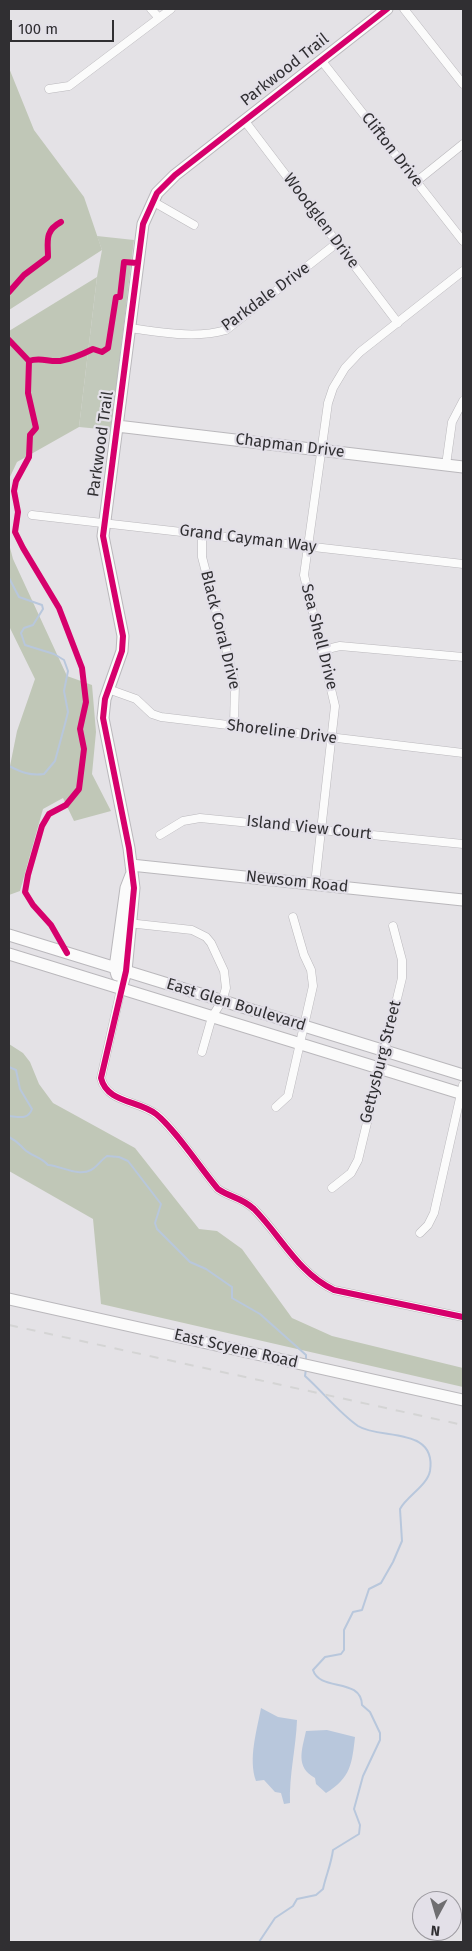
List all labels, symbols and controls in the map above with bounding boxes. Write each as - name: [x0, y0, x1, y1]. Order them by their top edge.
- scale bar: [12, 10, 116, 42]
- text: 100 m: [18, 20, 58, 38]
- street label: Parkwood Trail: [237, 30, 333, 110]
- street label: Clifton Drive: [357, 109, 427, 191]
- street label: Woodglen Drive: [279, 170, 363, 272]
- street label: Parkdale Drive: [218, 259, 314, 335]
- street label: Parkwood Trail: [84, 390, 118, 498]
- street label: Chapman Drive: [234, 430, 346, 462]
- street label: Grand Cayman Way: [178, 521, 318, 557]
- street label: Black Coral Drive: [196, 569, 244, 691]
- street label: Sea Shell Drive: [297, 582, 341, 692]
- street label: Shoreline Drive: [226, 716, 338, 748]
- street label: Island View Court: [245, 812, 373, 844]
- street label: Newsom Road: [245, 867, 349, 897]
- street label: East Glen Boulevard: [164, 975, 308, 1035]
- street label: Gettysburg Street: [356, 998, 406, 1126]
- street label: East Scyene Road: [172, 1325, 300, 1373]
- north arrow: [412, 1891, 462, 1941]
- text: N: [430, 1921, 441, 1939]

